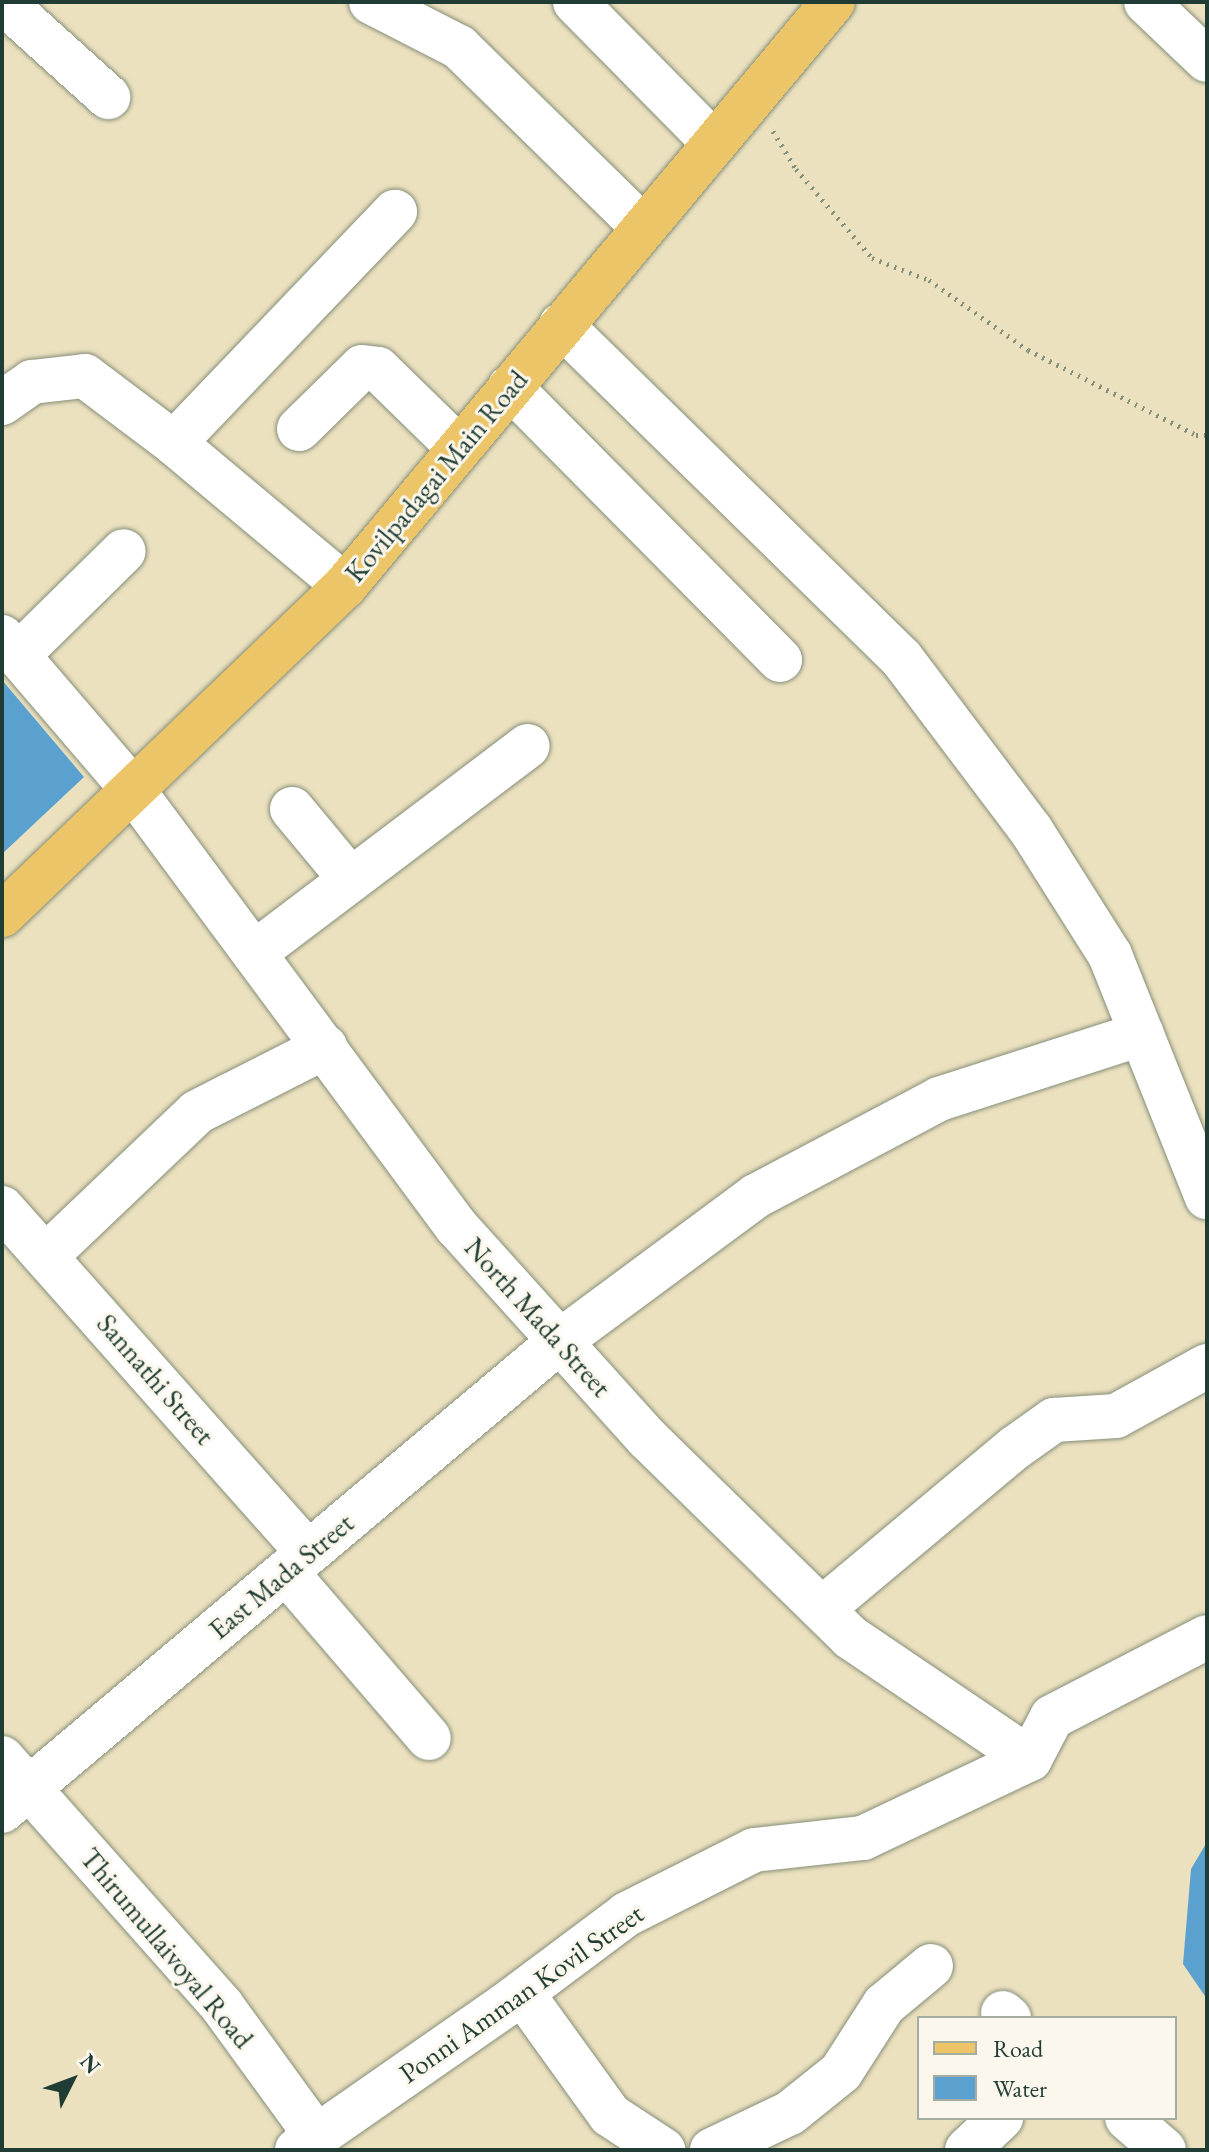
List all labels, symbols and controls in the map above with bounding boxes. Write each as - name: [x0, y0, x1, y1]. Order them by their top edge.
- street label: Kovilpadagai Main Road: [338, 363, 534, 589]
- street label: North Mada Street: [458, 1231, 618, 1403]
- street label: Sannathi Street: [90, 1307, 222, 1451]
- street label: East Mada Street: [202, 1506, 360, 1646]
- street label: Thirumullaivoyal Road: [74, 1841, 260, 2055]
- street label: Ponni Amman Kovil Street: [393, 1896, 649, 2090]
- legend: [917, 2016, 1177, 2120]
- text: Road: [993, 2033, 1043, 2064]
- north arrow: [32, 2040, 112, 2120]
- text: N: [73, 2047, 107, 2080]
- text: Water: [993, 2073, 1047, 2104]

